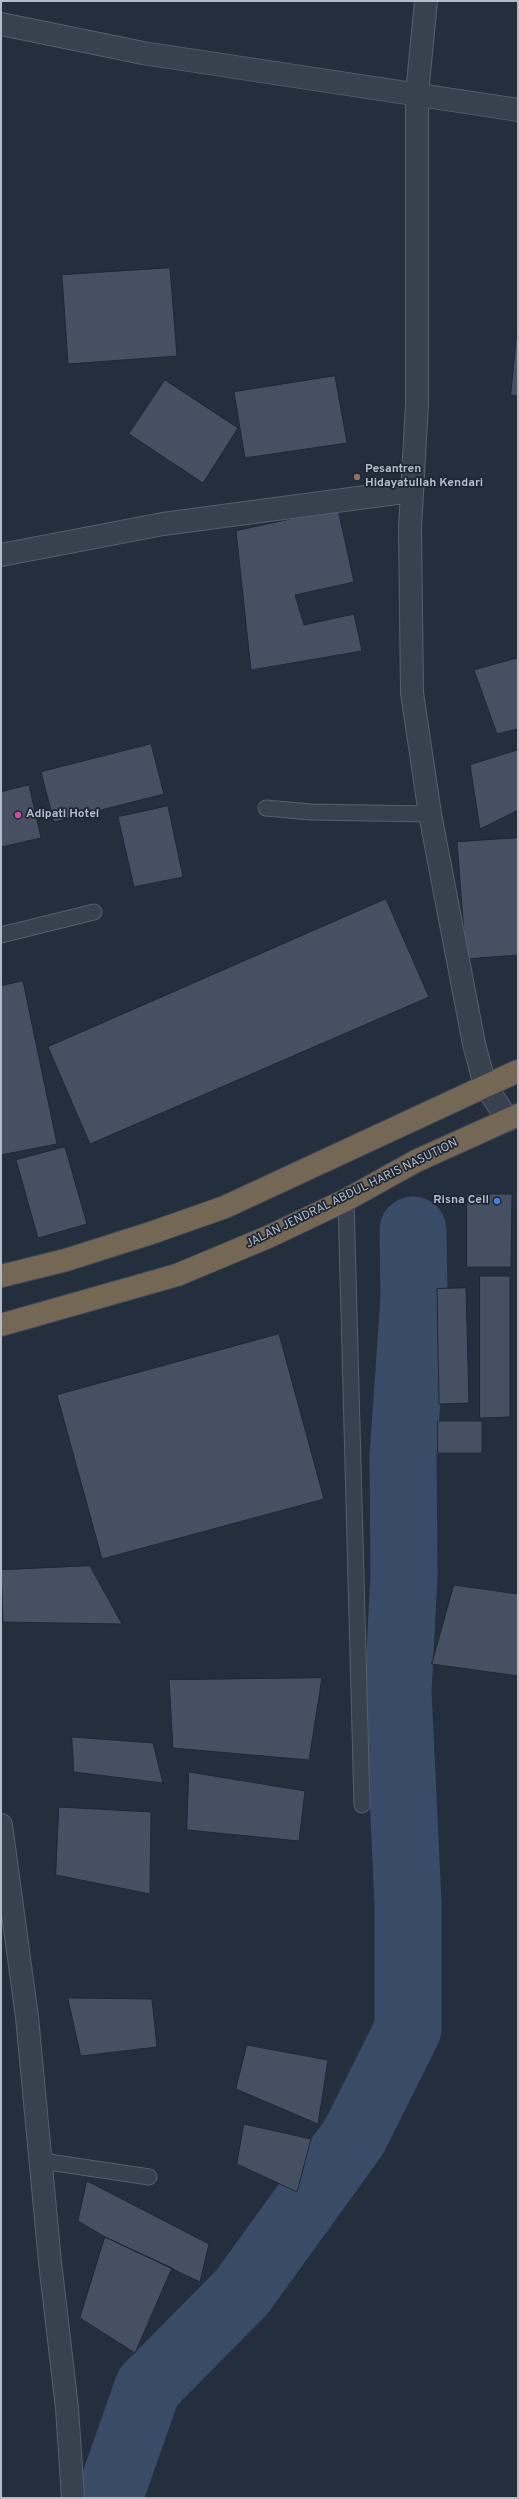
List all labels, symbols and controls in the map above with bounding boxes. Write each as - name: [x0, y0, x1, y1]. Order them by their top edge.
- place label: Pesantren Hidayatullah Kendari: [365, 463, 483, 491]
- marker: Pesantren Hidayatullah Kendari: [352, 472, 362, 482]
- place label: Adipati Hotel: [26, 808, 99, 822]
- marker: Adipati Hotel: [13, 810, 23, 820]
- street label: JALAN JENDRAL ABDUL HARIS NASUTION: [244, 1136, 460, 1252]
- place label: Risna Cell: [433, 1194, 489, 1208]
- marker: Risna Cell: [492, 1196, 502, 1206]

